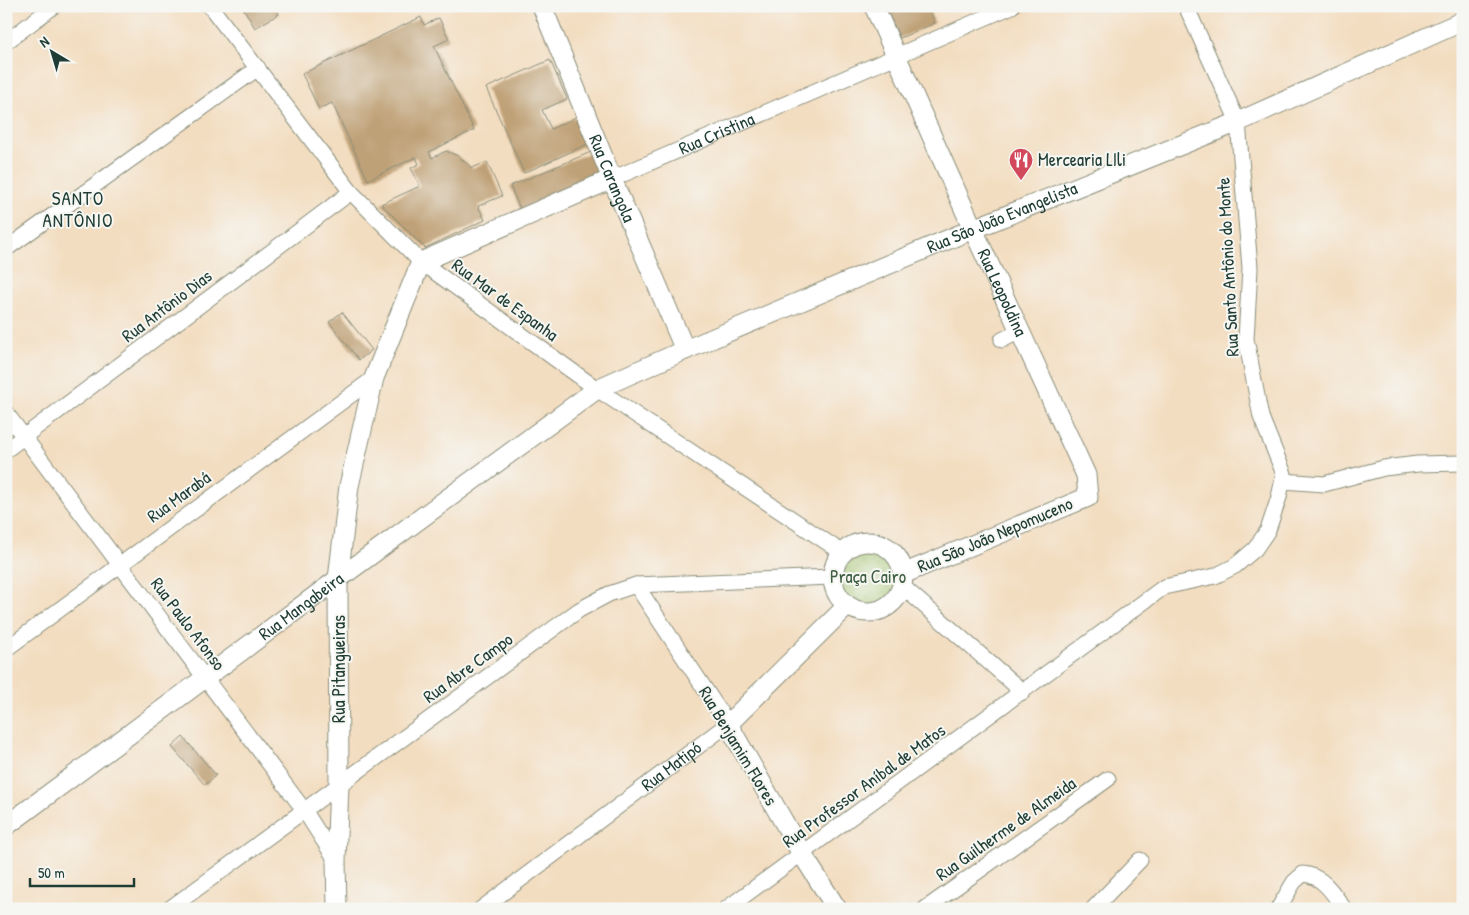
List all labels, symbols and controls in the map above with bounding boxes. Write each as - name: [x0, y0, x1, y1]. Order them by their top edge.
- north arrow: [28, 28, 78, 78]
- text: N: [35, 31, 53, 51]
- street label: Rua Cristina: [675, 106, 758, 161]
- street label: Rua Carangola: [583, 131, 642, 226]
- restaurant icon: Mercearia LIli: [1008, 147, 1034, 181]
- place label: Mercearia LIli: [1038, 147, 1126, 172]
- street label: Rua São João Evangelista: [923, 175, 1081, 259]
- street label: Rua Santo Antônio do Monte: [1210, 177, 1245, 357]
- district label: SANTO ANTÔNIO: [43, 185, 113, 233]
- street label: Rua Leopoldina: [972, 245, 1034, 340]
- street label: Rua Mar de Espanha: [447, 252, 564, 347]
- street label: Rua Antônio Dias: [116, 263, 217, 348]
- street label: Rua Marabá: [142, 465, 216, 528]
- street label: Rua São João Nepomuceno: [913, 491, 1076, 579]
- park label: Praça Cairo: [830, 564, 906, 589]
- street label: Rua Mangabeira: [253, 566, 349, 646]
- street label: Rua Paulo Afonso: [145, 572, 232, 675]
- street label: Rua Pitangueiras: [326, 615, 351, 723]
- street label: Rua Abre Campo: [418, 627, 518, 709]
- street label: Rua Benjamim Flores: [693, 682, 784, 810]
- street label: Rua Professor Aníbal de Matos: [777, 718, 950, 853]
- street label: Rua Matipó: [636, 735, 707, 797]
- street label: Rua Guilherme de Almeida: [931, 771, 1081, 886]
- scale bar: [30, 855, 134, 887]
- text: 50 m: [38, 862, 65, 883]

